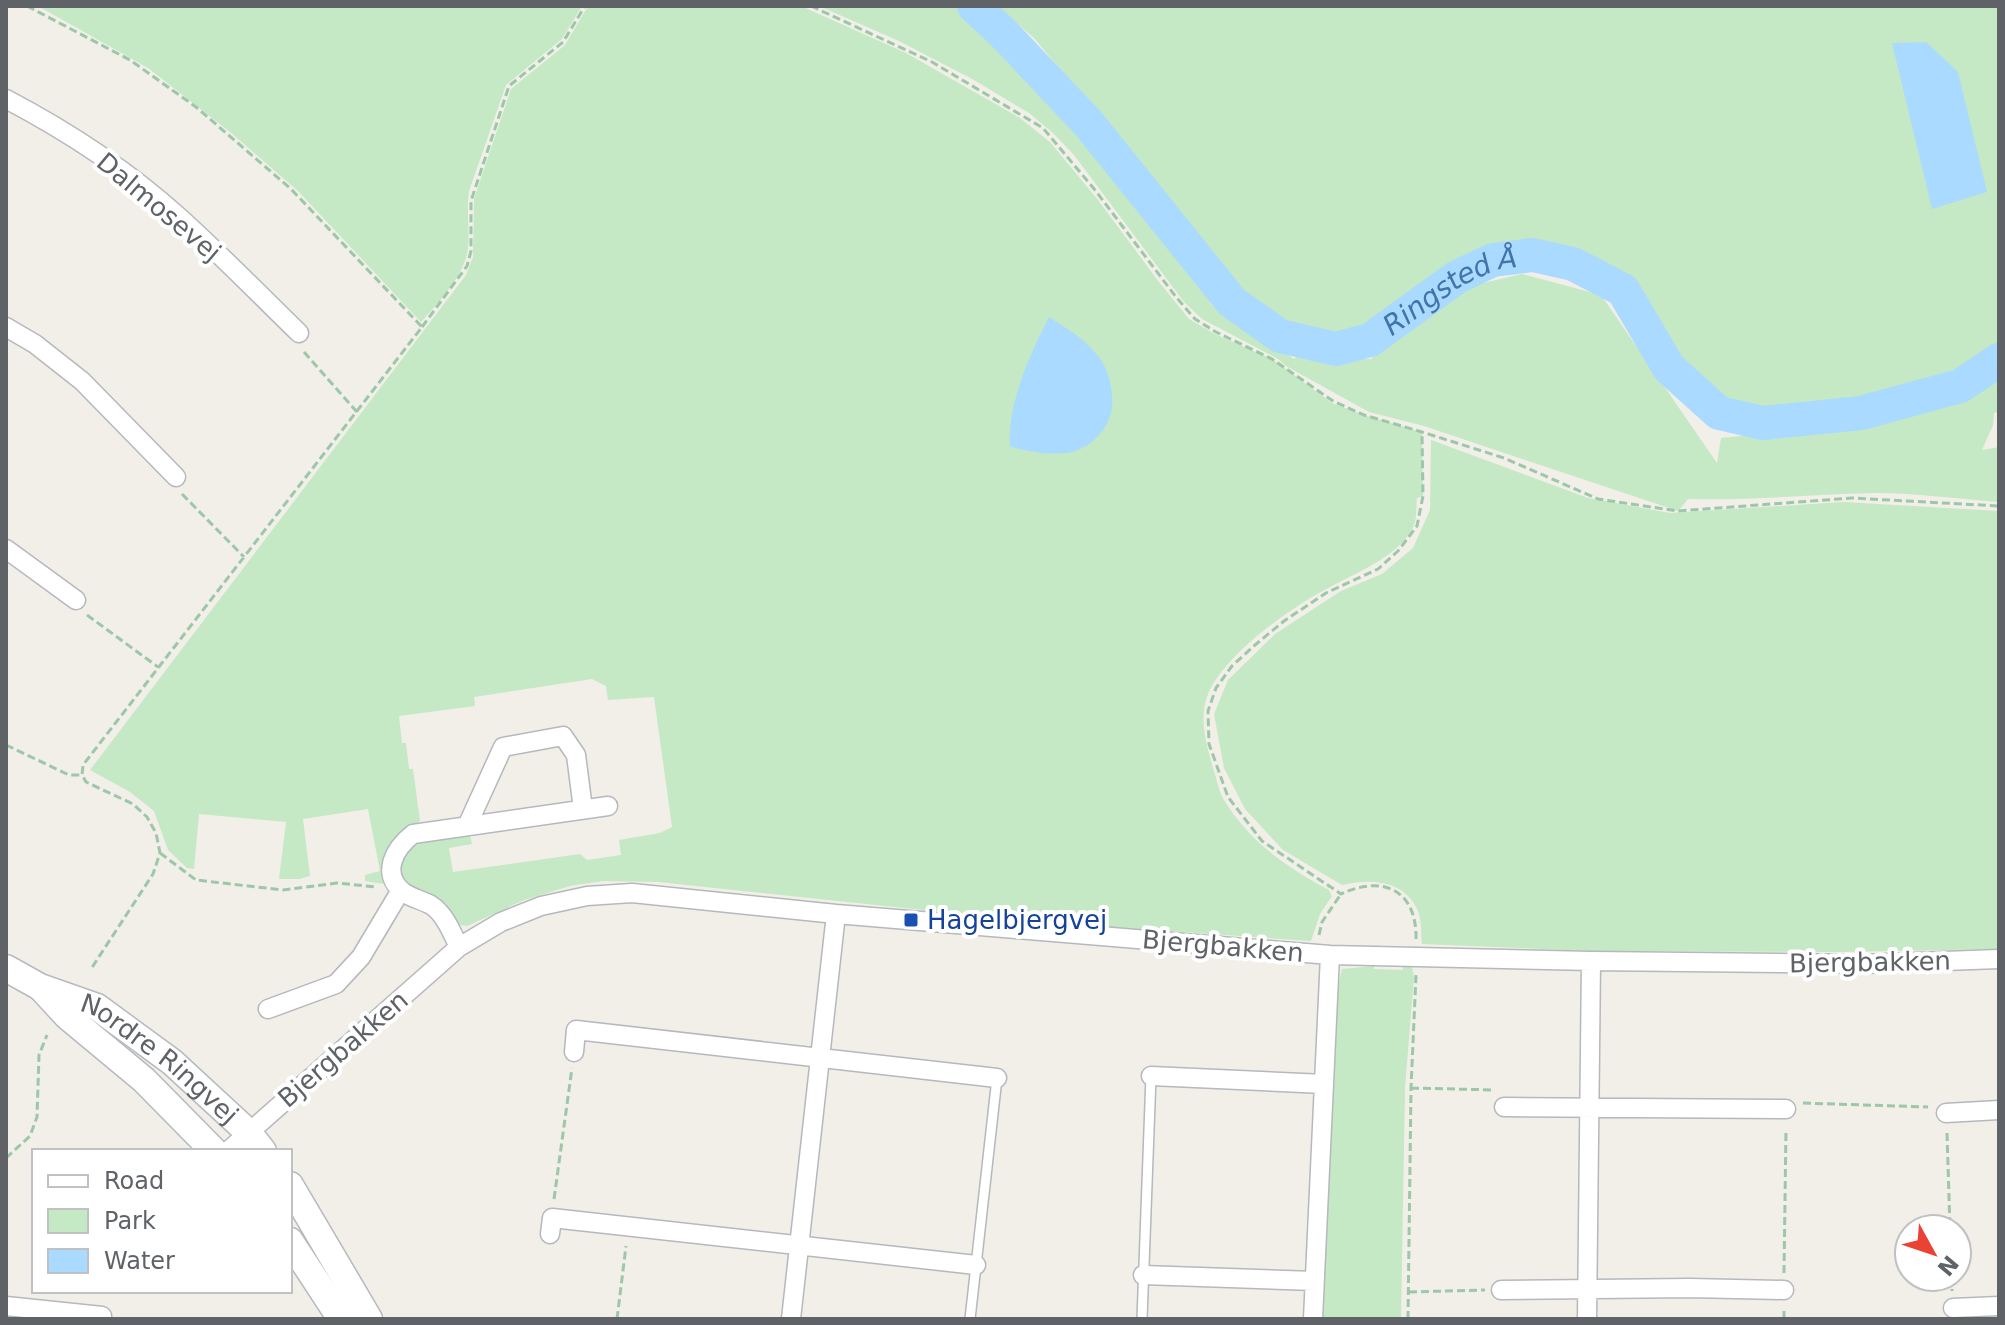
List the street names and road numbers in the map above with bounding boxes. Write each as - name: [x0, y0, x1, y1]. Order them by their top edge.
- street label: Dalmosevej: [91, 146, 227, 268]
- street label: Bjergbakken: [1141, 924, 1305, 968]
- street label: Bjergbakken: [1789, 946, 1951, 978]
- street label: Bjergbakken: [272, 985, 414, 1113]
- street label: Nordre Ringvej: [77, 988, 244, 1130]

